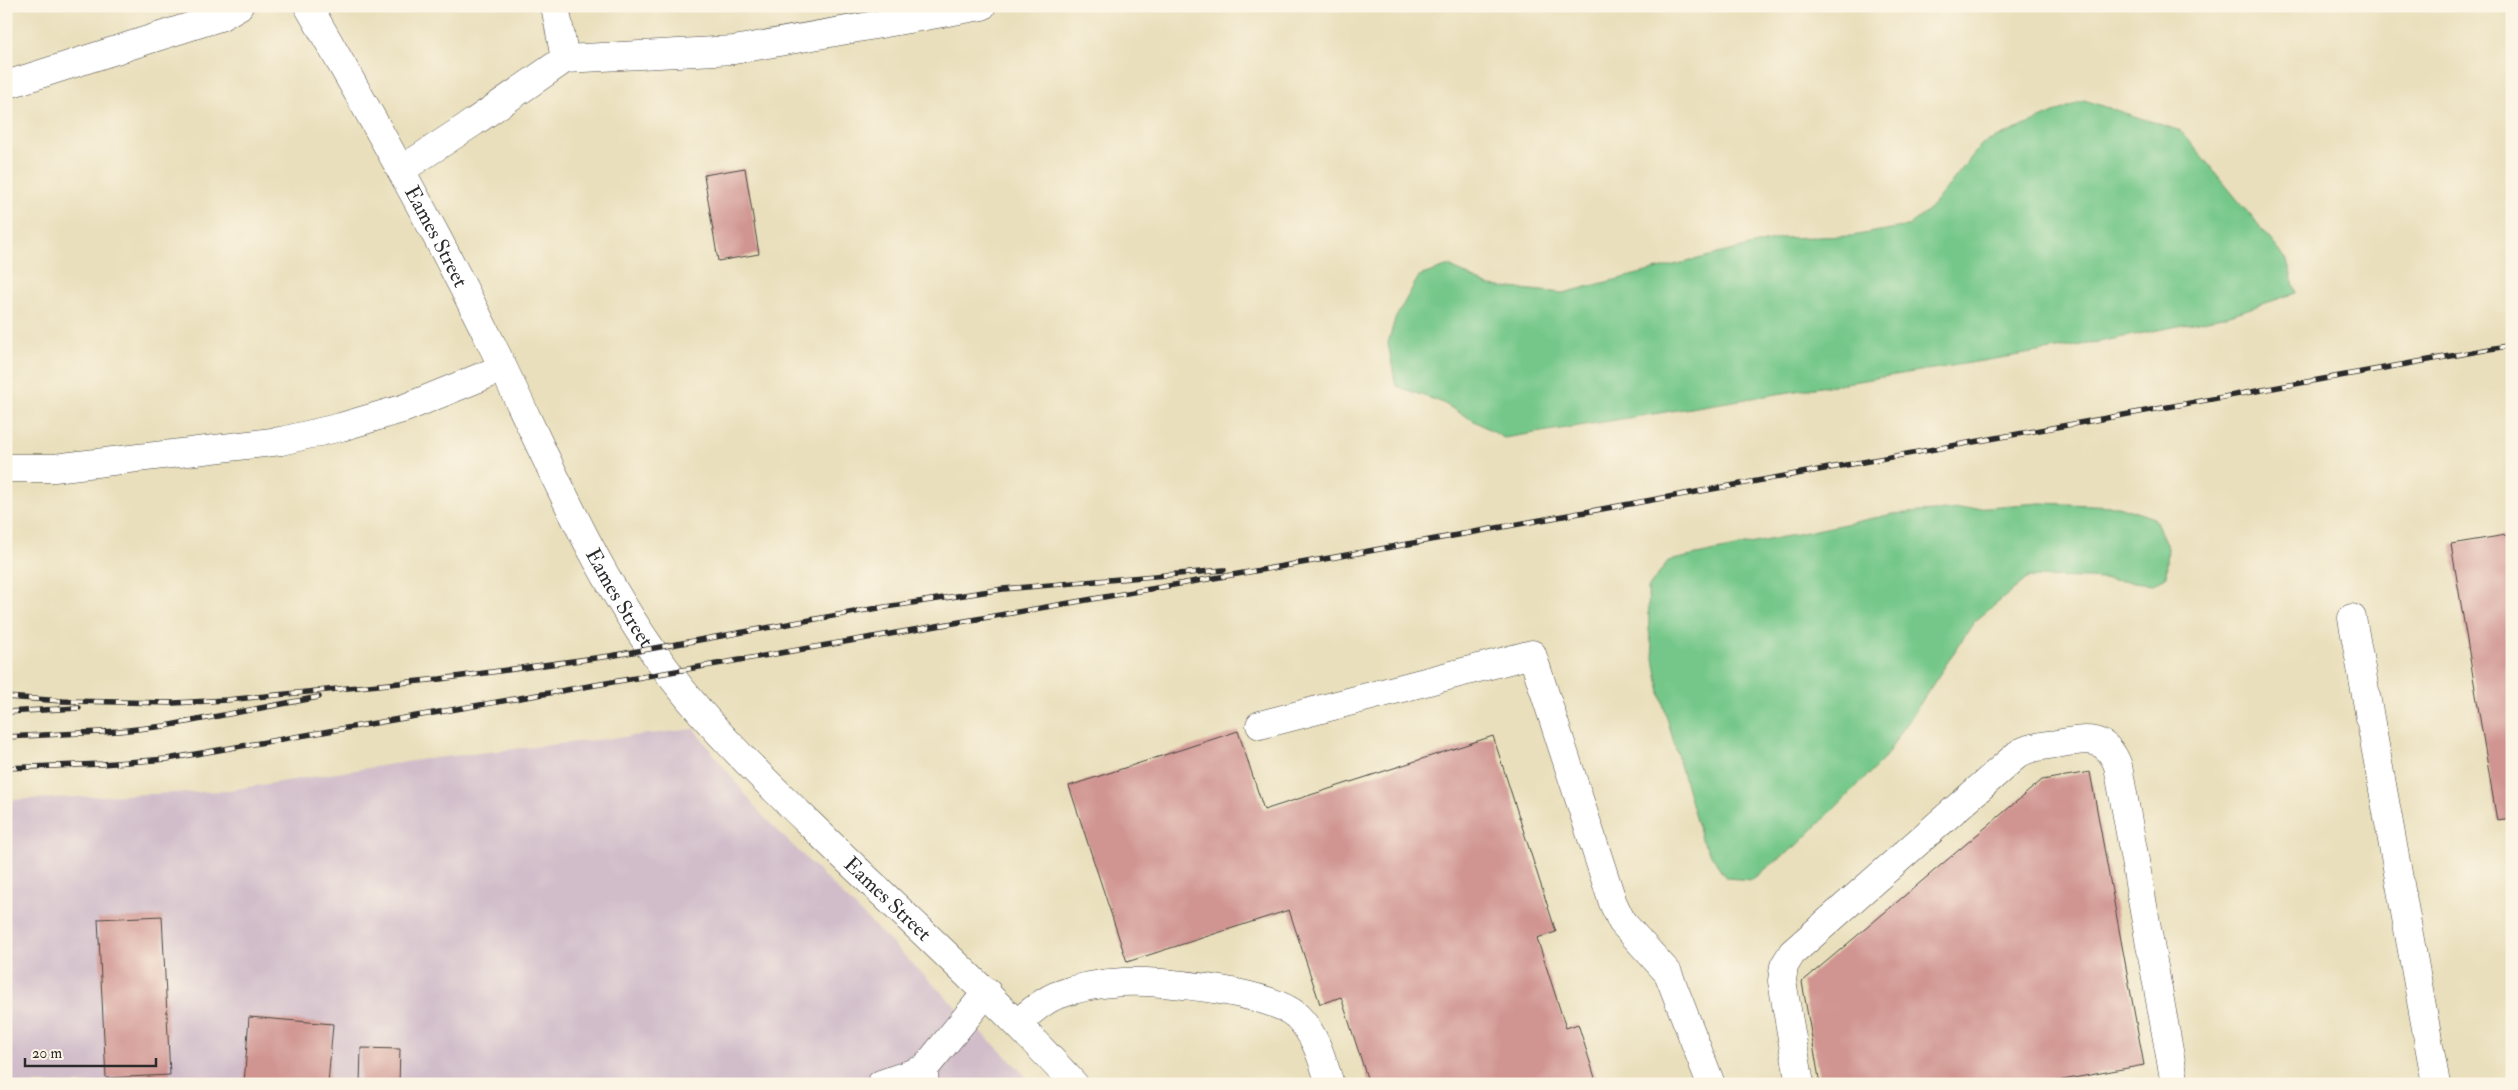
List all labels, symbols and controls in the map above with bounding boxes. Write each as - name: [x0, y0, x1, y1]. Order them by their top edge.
- street label: Eames Street: [398, 181, 474, 292]
- street label: Eames Street: [579, 544, 659, 653]
- street label: Eames Street: [838, 851, 937, 947]
- scale bar: [25, 1035, 156, 1067]
- text: 20 m: [32, 1044, 62, 1063]

